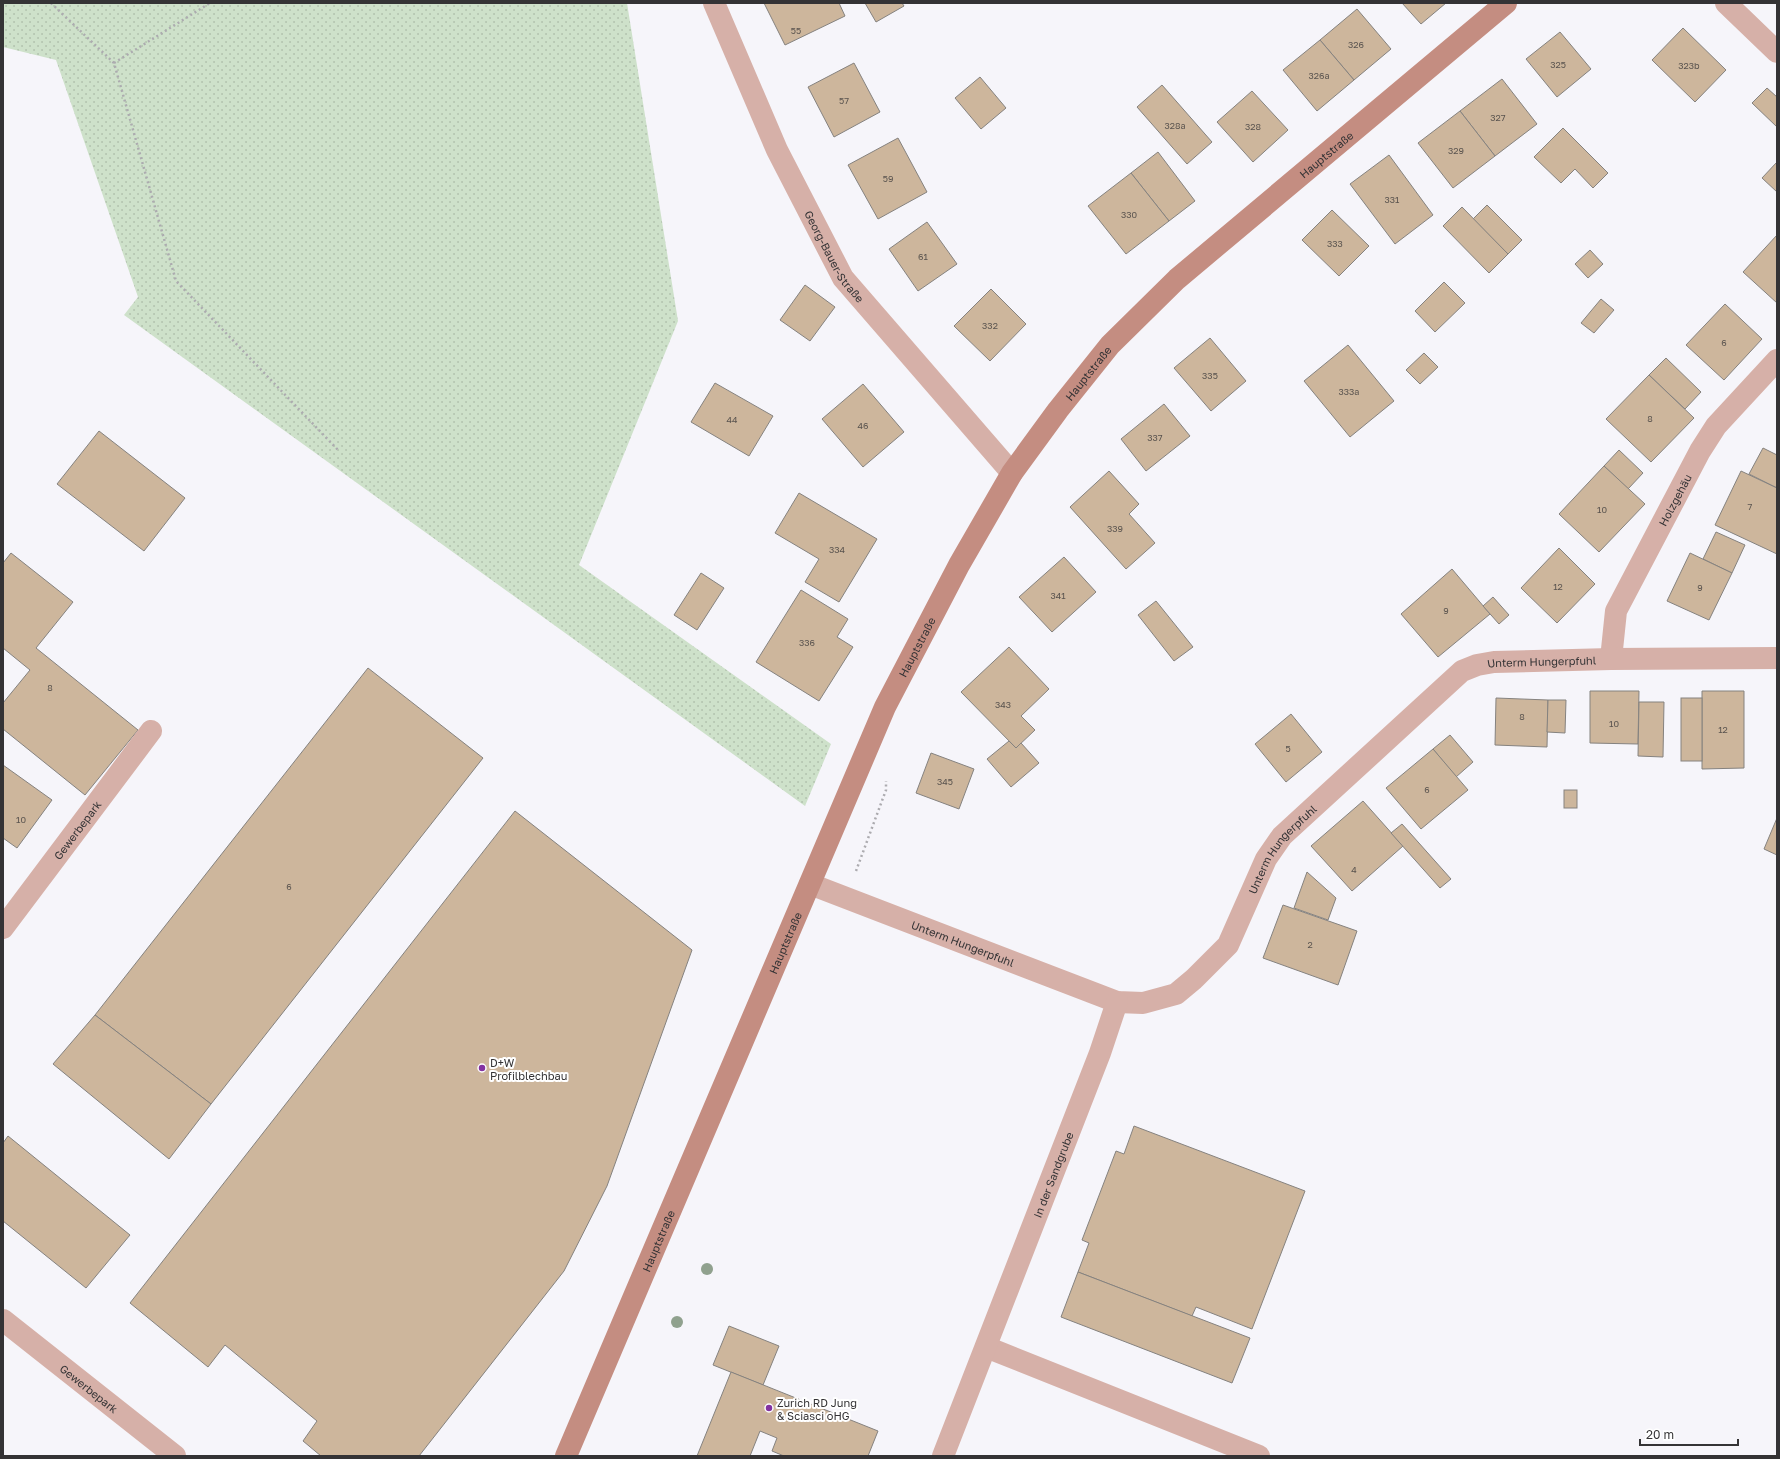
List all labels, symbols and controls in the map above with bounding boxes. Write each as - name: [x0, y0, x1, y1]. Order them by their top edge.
- house number: 55: [791, 25, 801, 36]
- house number: 326: [1348, 39, 1364, 50]
- house number: 325: [1550, 59, 1566, 70]
- house number: 323b: [1678, 60, 1700, 71]
- house number: 326a: [1308, 70, 1330, 81]
- house number: 57: [839, 95, 849, 106]
- house number: 327: [1490, 112, 1506, 123]
- house number: 328a: [1164, 120, 1186, 131]
- house number: 328: [1245, 121, 1261, 132]
- street label: Hauptstraße: [1296, 128, 1355, 180]
- house number: 329: [1448, 145, 1464, 156]
- house number: 59: [883, 173, 893, 184]
- house number: 331: [1385, 194, 1400, 205]
- street label: Georg-Bauer-Straße: [803, 208, 867, 305]
- house number: 330: [1121, 209, 1137, 220]
- house number: 333: [1327, 238, 1343, 249]
- house number: 61: [918, 251, 929, 262]
- house number: 332: [982, 320, 998, 331]
- house number: 6: [1721, 337, 1727, 348]
- street label: Hauptstraße: [1062, 343, 1113, 403]
- house number: 335: [1202, 370, 1218, 381]
- house number: 333a: [1339, 386, 1359, 397]
- house number: 8: [1647, 413, 1653, 424]
- house number: 44: [727, 414, 738, 425]
- house number: 46: [858, 420, 868, 431]
- house number: 337: [1147, 432, 1163, 443]
- street label: Holzgehäu: [1655, 471, 1693, 528]
- house number: 7: [1748, 501, 1753, 512]
- house number: 10: [1597, 504, 1607, 515]
- house number: 339: [1107, 523, 1123, 534]
- house number: 334: [829, 544, 846, 555]
- house number: 12: [1553, 581, 1563, 592]
- house number: 9: [1697, 582, 1703, 593]
- house number: 341: [1050, 590, 1066, 601]
- house number: 9: [1443, 605, 1449, 616]
- street label: Hauptstraße: [895, 615, 937, 679]
- house number: 336: [799, 637, 815, 648]
- street label: Unterm Hungerpfuhl: [1486, 653, 1597, 670]
- house number: 8: [47, 682, 53, 693]
- house number: 343: [995, 699, 1011, 710]
- house number: 8: [1519, 711, 1525, 722]
- house number: 10: [1609, 718, 1619, 729]
- house number: 12: [1718, 724, 1728, 735]
- house number: 5: [1285, 743, 1291, 754]
- house number: 345: [937, 776, 953, 787]
- house number: 6: [1424, 784, 1430, 795]
- street label: Gewerbepark: [51, 798, 103, 862]
- street label: Unterm Hungerpfuhl: [1245, 801, 1319, 896]
- house number: 10: [16, 814, 26, 825]
- house number: 4: [1351, 864, 1357, 875]
- house number: 6: [286, 881, 292, 892]
- street label: Hauptstraße: [766, 910, 804, 975]
- street label: Unterm Hungerpfuhl: [910, 917, 1017, 969]
- house number: 2: [1307, 939, 1313, 950]
- place label: D+W Profilblechbau: [490, 1056, 567, 1082]
- marker: D+W Profilblechbau: [477, 1063, 487, 1073]
- street label: In der Sandgrube: [1030, 1130, 1075, 1219]
- street label: Hauptstraße: [639, 1208, 677, 1274]
- street label: Gewerbepark: [58, 1361, 121, 1415]
- place label: Zurich RD Jung & Sciasci oHG: [777, 1396, 857, 1422]
- marker: Zurich RD Jung & Sciasci oHG: [764, 1403, 774, 1413]
- scale bar: [1640, 1421, 1738, 1447]
- text: 20 m: [1646, 1427, 1674, 1442]

